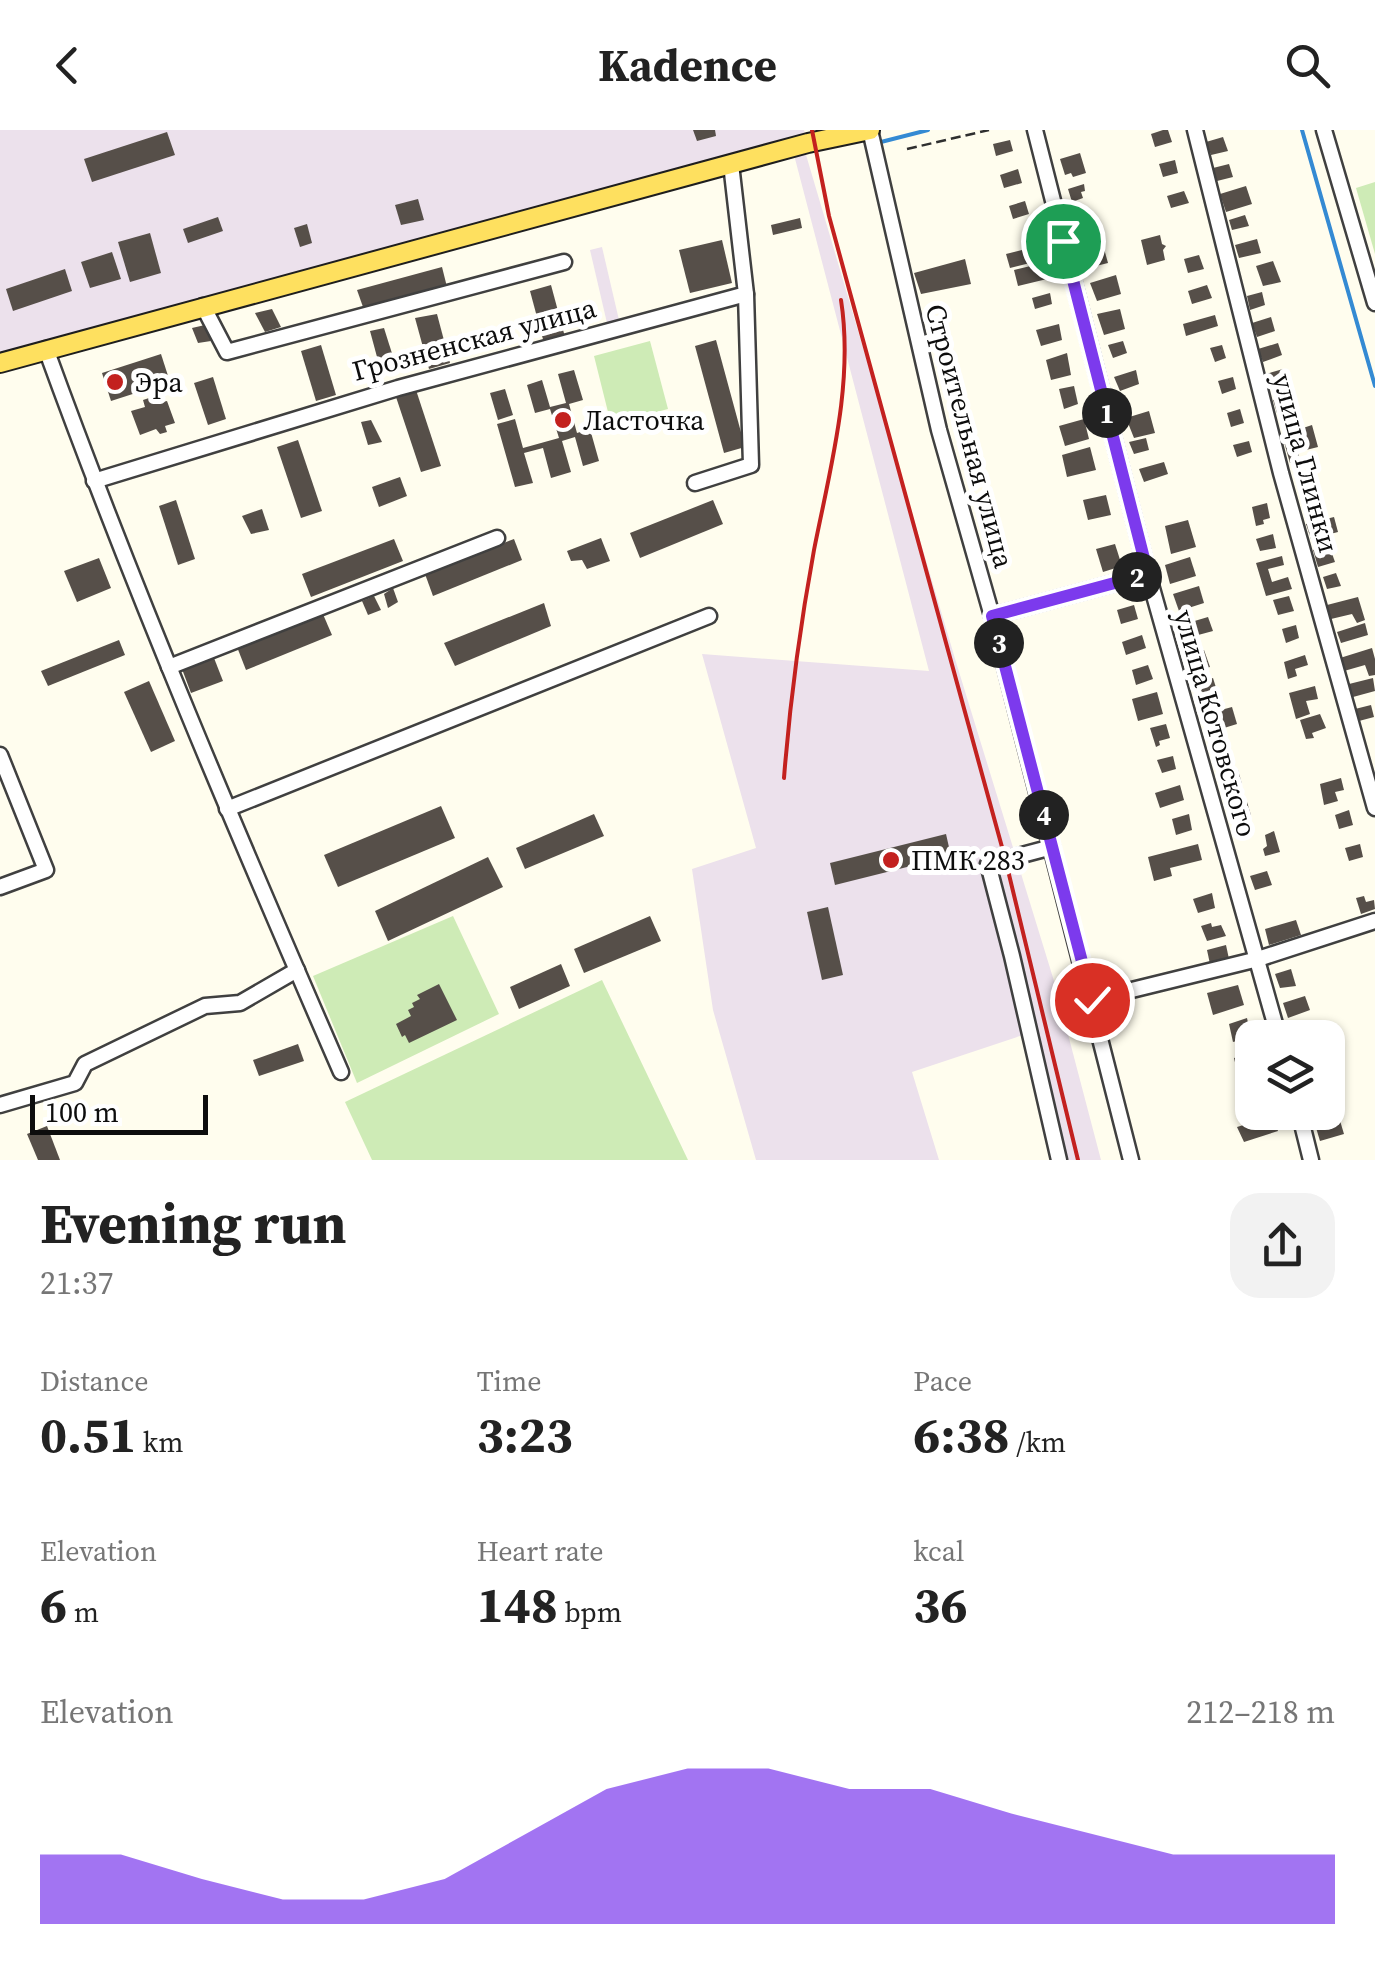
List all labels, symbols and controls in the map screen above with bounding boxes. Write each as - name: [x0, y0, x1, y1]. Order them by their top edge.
- text: Kadence: [598, 34, 777, 96]
- icon: back: [40, 38, 95, 93]
- icon: search: [1280, 38, 1335, 93]
- pin: [1021, 199, 1106, 284]
- icon: arrive: [1036, 214, 1091, 269]
- street label: Грозненская улица: [348, 288, 601, 390]
- street label: Строительная улица: [916, 300, 1024, 573]
- place label: Эра: [135, 363, 183, 401]
- street label: улица Глинки: [1264, 369, 1348, 557]
- marker: Эра: [104, 371, 126, 393]
- pin: 1: [1082, 388, 1132, 438]
- text: 1: [1099, 394, 1115, 432]
- place label: Ласточка: [583, 401, 705, 439]
- marker: Ласточка: [552, 409, 574, 431]
- pin: 2: [1112, 552, 1162, 602]
- text: 2: [1129, 558, 1145, 596]
- street label: улица Котовского: [1165, 605, 1267, 841]
- pin: 3: [974, 618, 1024, 668]
- text: 3: [991, 624, 1007, 662]
- pin: 4: [1019, 790, 1069, 840]
- text: 4: [1036, 796, 1052, 834]
- place label: ПМК 283: [911, 841, 1025, 879]
- marker: ПМК 283: [880, 849, 902, 871]
- pin: [1050, 958, 1135, 1043]
- icon: check: [1065, 973, 1120, 1028]
- map controls: [1235, 1020, 1345, 1130]
- button: layers: [1235, 1020, 1345, 1130]
- scale bar: [30, 1090, 208, 1134]
- text: 100 m: [45, 1093, 119, 1131]
- text: Evening run: [40, 1186, 347, 1261]
- button: share: [1230, 1193, 1335, 1298]
- text: 21:37: [40, 1261, 114, 1305]
- text: Distance: [40, 1362, 149, 1400]
- text: Time: [477, 1362, 541, 1400]
- text: Pace: [913, 1362, 972, 1400]
- text: 0.51: [40, 1400, 136, 1469]
- text: 3:23: [477, 1400, 573, 1469]
- text: 6:38: [913, 1400, 1010, 1469]
- text: km: [136, 1423, 183, 1461]
- text: /km: [1010, 1423, 1066, 1461]
- text: Elevation: [40, 1532, 157, 1570]
- text: Heart rate: [477, 1532, 603, 1570]
- text: kcal: [913, 1532, 964, 1570]
- text: 6: [40, 1570, 67, 1639]
- text: 148: [477, 1570, 558, 1639]
- text: 36: [913, 1570, 968, 1639]
- text: m: [67, 1593, 99, 1631]
- text: bpm: [558, 1593, 622, 1631]
- text: Elevation: [40, 1690, 174, 1734]
- text: 212–218 m: [1186, 1690, 1335, 1734]

